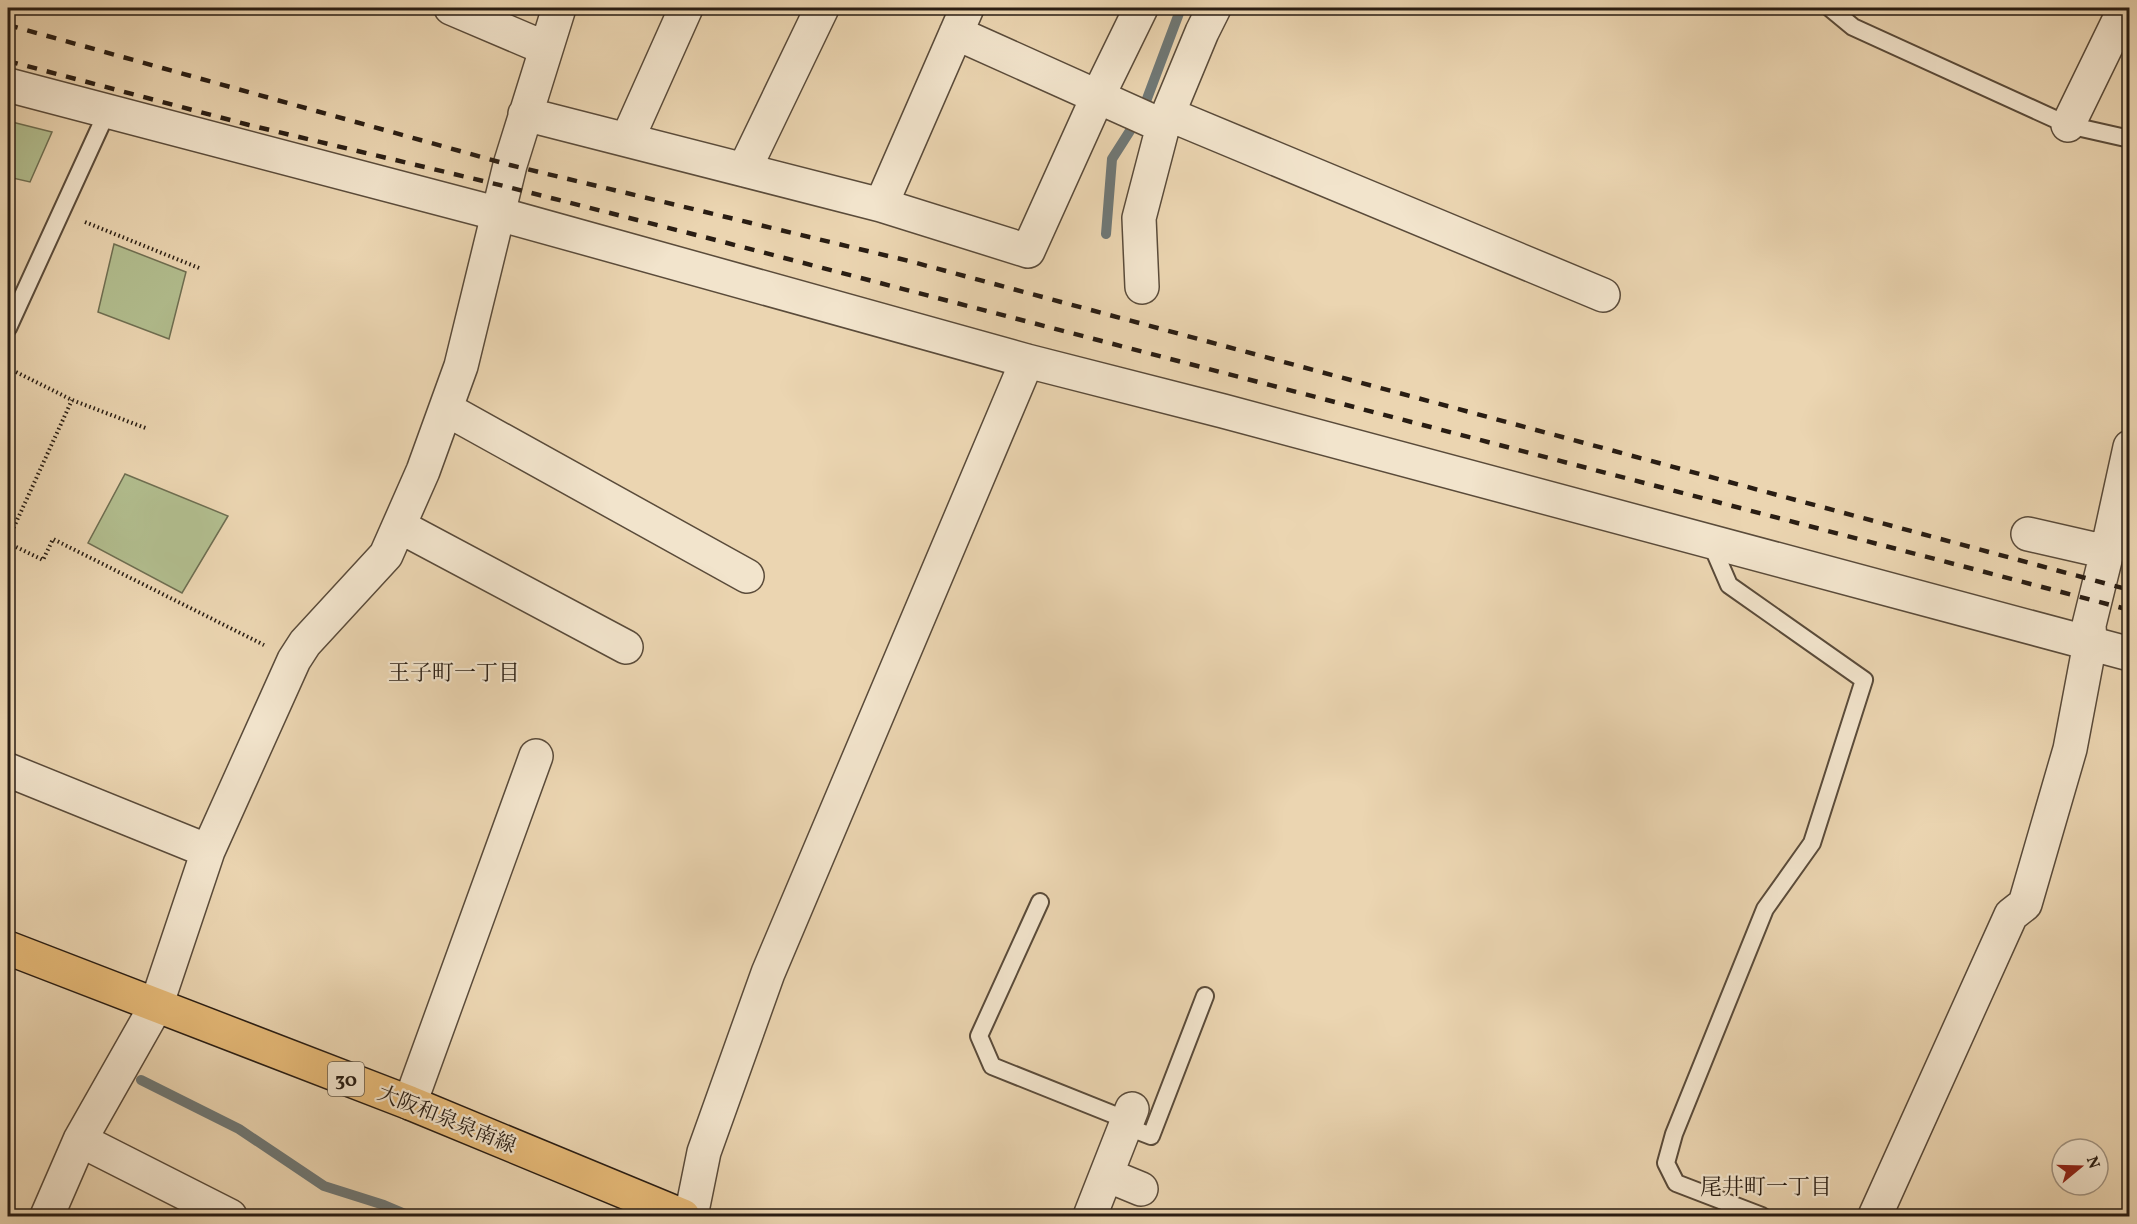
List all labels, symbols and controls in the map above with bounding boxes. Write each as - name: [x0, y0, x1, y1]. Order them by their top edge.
- district label: 王子町一丁目: [388, 659, 520, 690]
- road number: 30: [328, 1062, 364, 1096]
- street label: 大阪和泉泉南線: [373, 1079, 520, 1161]
- north arrow: [2050, 1137, 2110, 1197]
- text: N: [2080, 1154, 2105, 1172]
- district label: 尾井町一丁目: [1700, 1173, 1832, 1204]

